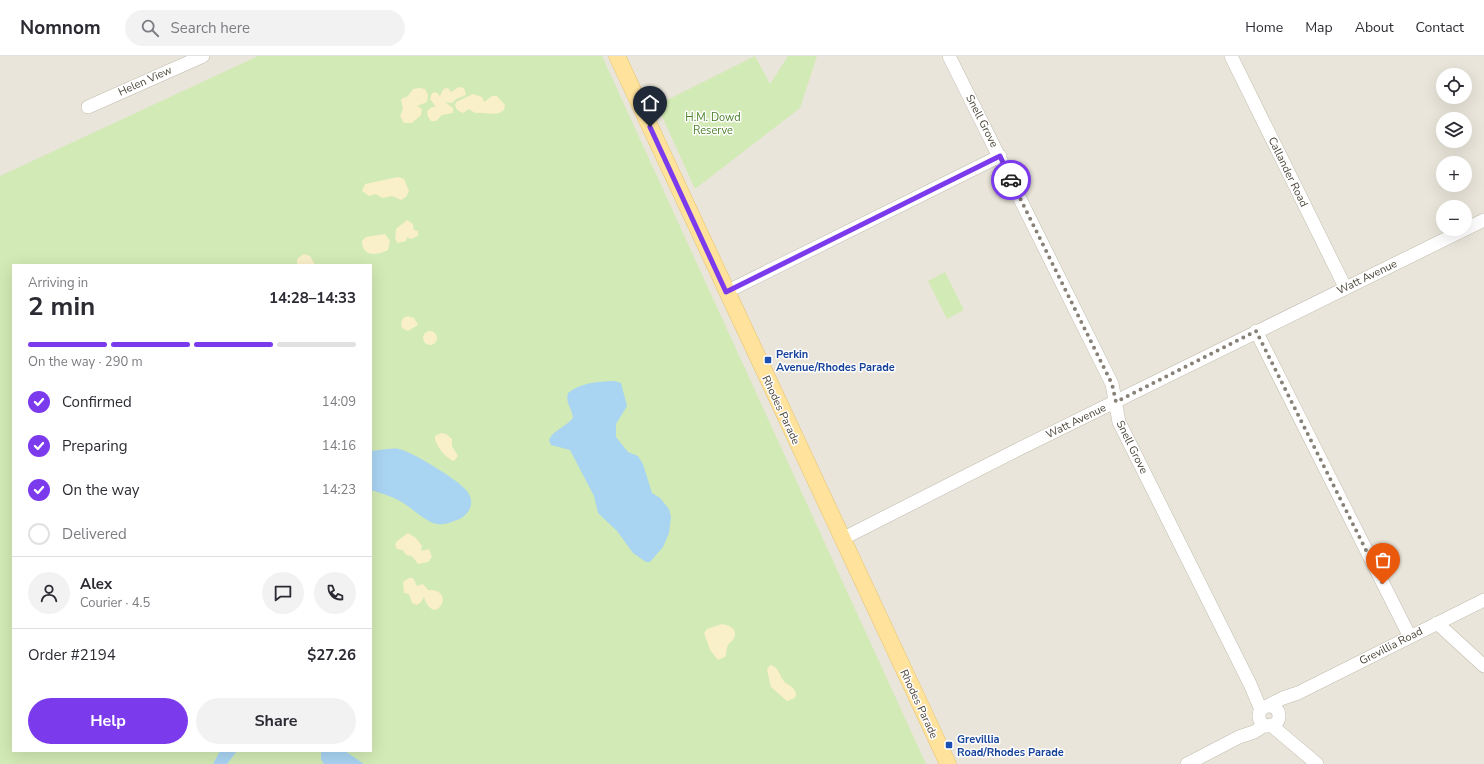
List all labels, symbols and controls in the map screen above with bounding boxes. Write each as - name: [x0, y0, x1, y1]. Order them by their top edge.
- search box: [125, 10, 405, 46]
- text: Nomnom: [20, 15, 101, 41]
- icon: search: [139, 17, 161, 39]
- text: Search here: [171, 18, 250, 38]
- text: Home: [1245, 18, 1283, 37]
- text: Map: [1305, 18, 1333, 37]
- text: About: [1355, 18, 1394, 37]
- text: Contact: [1416, 18, 1464, 37]
- street label: Helen View: [116, 62, 174, 100]
- map controls: [1436, 68, 1472, 236]
- button: locate: [1436, 68, 1472, 104]
- pin: [633, 86, 667, 127]
- icon: home: [639, 92, 661, 114]
- street label: Snell Grove: [962, 92, 1002, 150]
- park label: H.M. Dowd Reserve: [685, 110, 741, 138]
- button: layers: [1436, 112, 1472, 148]
- street label: Callander Road: [1265, 134, 1311, 210]
- button: +: [1436, 156, 1472, 192]
- courier: [991, 160, 1031, 200]
- icon: car: [1000, 169, 1022, 191]
- button: −: [1436, 200, 1472, 236]
- street label: Watt Avenue: [1334, 256, 1400, 298]
- text: Arriving in: [28, 274, 88, 292]
- text: 14:28–14:33: [269, 288, 356, 308]
- text: 2 min: [28, 289, 95, 324]
- place label: Perkin Avenue/Rhodes Parade: [776, 347, 895, 375]
- text: On the way · 290 m: [28, 353, 143, 371]
- marker: Perkin Avenue/Rhodes Parade: [763, 355, 773, 365]
- street label: Rhodes Parade: [758, 373, 804, 447]
- icon: check: [28, 391, 50, 413]
- text: Confirmed: [62, 392, 132, 412]
- text: 14:09: [322, 393, 356, 411]
- street label: Watt Avenue: [1043, 400, 1109, 442]
- street label: Snell Grove: [1113, 418, 1151, 476]
- icon: check: [28, 435, 50, 457]
- text: Preparing: [62, 436, 127, 456]
- text: 14:16: [322, 437, 356, 455]
- icon: check: [28, 479, 50, 501]
- text: On the way: [62, 480, 140, 500]
- text: 14:23: [322, 481, 356, 499]
- text: Delivered: [62, 524, 127, 544]
- pin: [1366, 543, 1400, 584]
- icon: bag: [1372, 549, 1394, 571]
- button: person: [28, 572, 70, 614]
- button: chat: [262, 572, 304, 614]
- button: phone: [314, 572, 356, 614]
- text: Alex: [80, 574, 112, 594]
- text: Courier · 4.5: [80, 594, 150, 612]
- street label: Grevillia Road: [1357, 624, 1425, 668]
- text: Order #2194: [28, 645, 116, 665]
- text: $27.26: [307, 645, 356, 665]
- street label: Rhodes Parade: [896, 667, 942, 741]
- button: Help: [28, 698, 188, 744]
- button: Share: [196, 698, 356, 744]
- place label: Grevillia Road/Rhodes Parade: [957, 732, 1064, 760]
- marker: Grevillia Road/Rhodes Parade: [944, 740, 954, 750]

